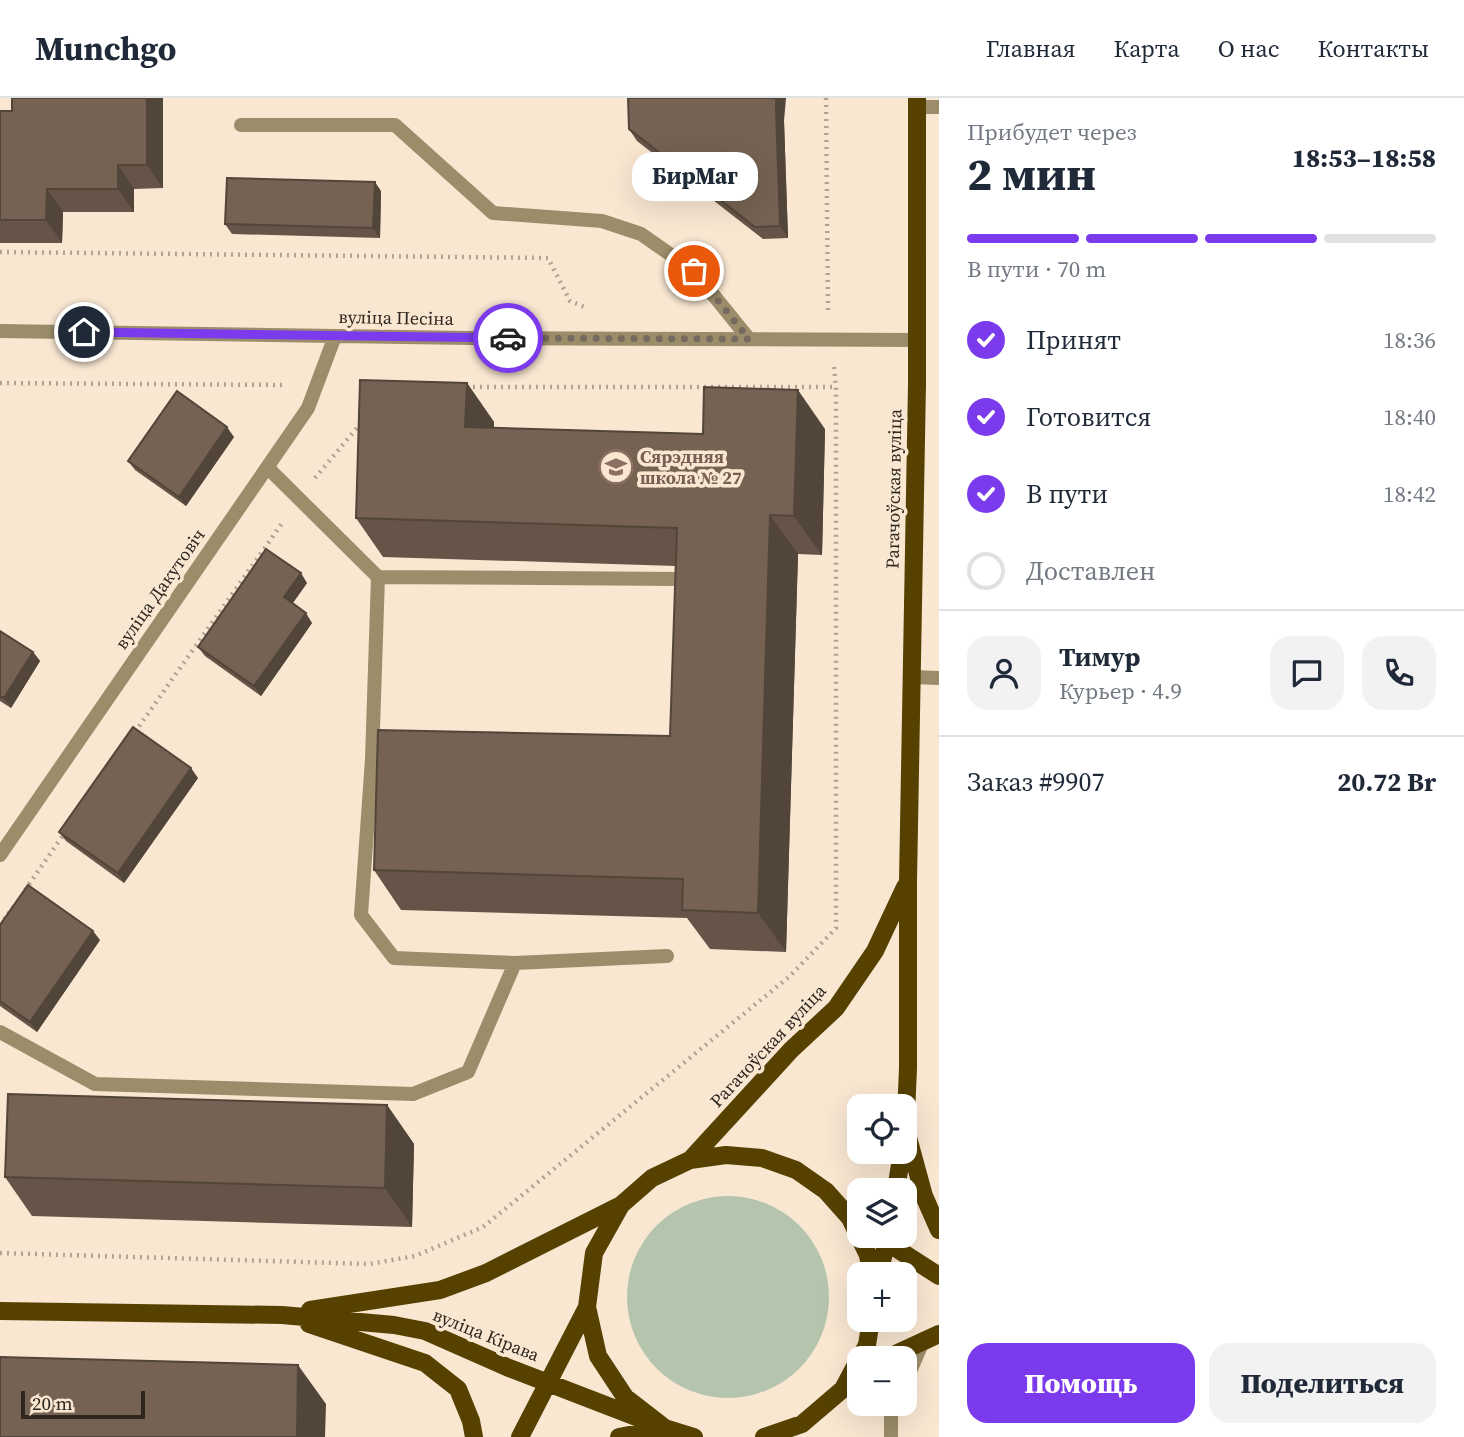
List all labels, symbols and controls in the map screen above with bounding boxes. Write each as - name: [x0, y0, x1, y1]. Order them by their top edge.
- text: Munchgo: [35, 26, 176, 71]
- text: Главная: [986, 32, 1075, 65]
- text: Карта: [1113, 32, 1180, 65]
- text: О нас: [1218, 32, 1279, 65]
- text: Контакты: [1317, 32, 1429, 65]
- text: Прибудет через: [967, 116, 1137, 148]
- text: 18:53–18:58: [1292, 140, 1436, 176]
- text: 2 мин: [967, 142, 1096, 205]
- callout: БирМаг: [631, 152, 757, 201]
- text: БирМаг: [652, 160, 738, 192]
- pin: [664, 241, 724, 301]
- icon: bag: [675, 252, 713, 290]
- text: В пути · 70 m: [967, 253, 1106, 285]
- pin: [54, 302, 114, 362]
- courier: [473, 303, 543, 373]
- street label: вуліца Песіна: [338, 304, 455, 331]
- icon: home: [65, 313, 103, 351]
- icon: car: [489, 319, 527, 357]
- icon: check: [967, 321, 1005, 359]
- text: Принят: [1026, 322, 1121, 358]
- text: 18:36: [1383, 324, 1436, 356]
- icon: check: [967, 398, 1005, 436]
- text: Готовится: [1026, 399, 1151, 435]
- text: 18:40: [1383, 401, 1436, 433]
- street label: Рагачоўская вуліца: [880, 408, 907, 569]
- place label: Сярэдняя школа № 27: [640, 444, 742, 490]
- school or university icon: Сярэдняя школа № 27: [597, 448, 635, 486]
- icon: check: [967, 475, 1005, 513]
- text: В пути: [1026, 476, 1108, 512]
- text: 18:42: [1383, 478, 1436, 510]
- street label: вуліца Дакутовіч: [109, 523, 211, 654]
- text: Доставлен: [1026, 553, 1155, 589]
- button: person: [967, 636, 1041, 710]
- button: chat: [1270, 636, 1344, 710]
- button: phone: [1362, 636, 1436, 710]
- text: Тимур: [1059, 639, 1140, 675]
- text: Курьер · 4.9: [1059, 675, 1182, 707]
- text: Заказ #9907: [967, 764, 1105, 800]
- text: 20.72 Br: [1337, 764, 1436, 800]
- street label: Рагачоўская вуліца: [704, 978, 832, 1113]
- map controls: [847, 1094, 917, 1416]
- button: locate: [847, 1094, 917, 1164]
- button: layers: [847, 1178, 917, 1248]
- button: +: [847, 1262, 917, 1332]
- street label: вуліца Кірава: [429, 1302, 544, 1368]
- button: Помощь: [967, 1343, 1195, 1423]
- button: Поделиться: [1209, 1343, 1436, 1423]
- button: −: [847, 1346, 917, 1416]
- scale bar: [21, 1388, 145, 1420]
- text: 20 m: [32, 1390, 73, 1416]

